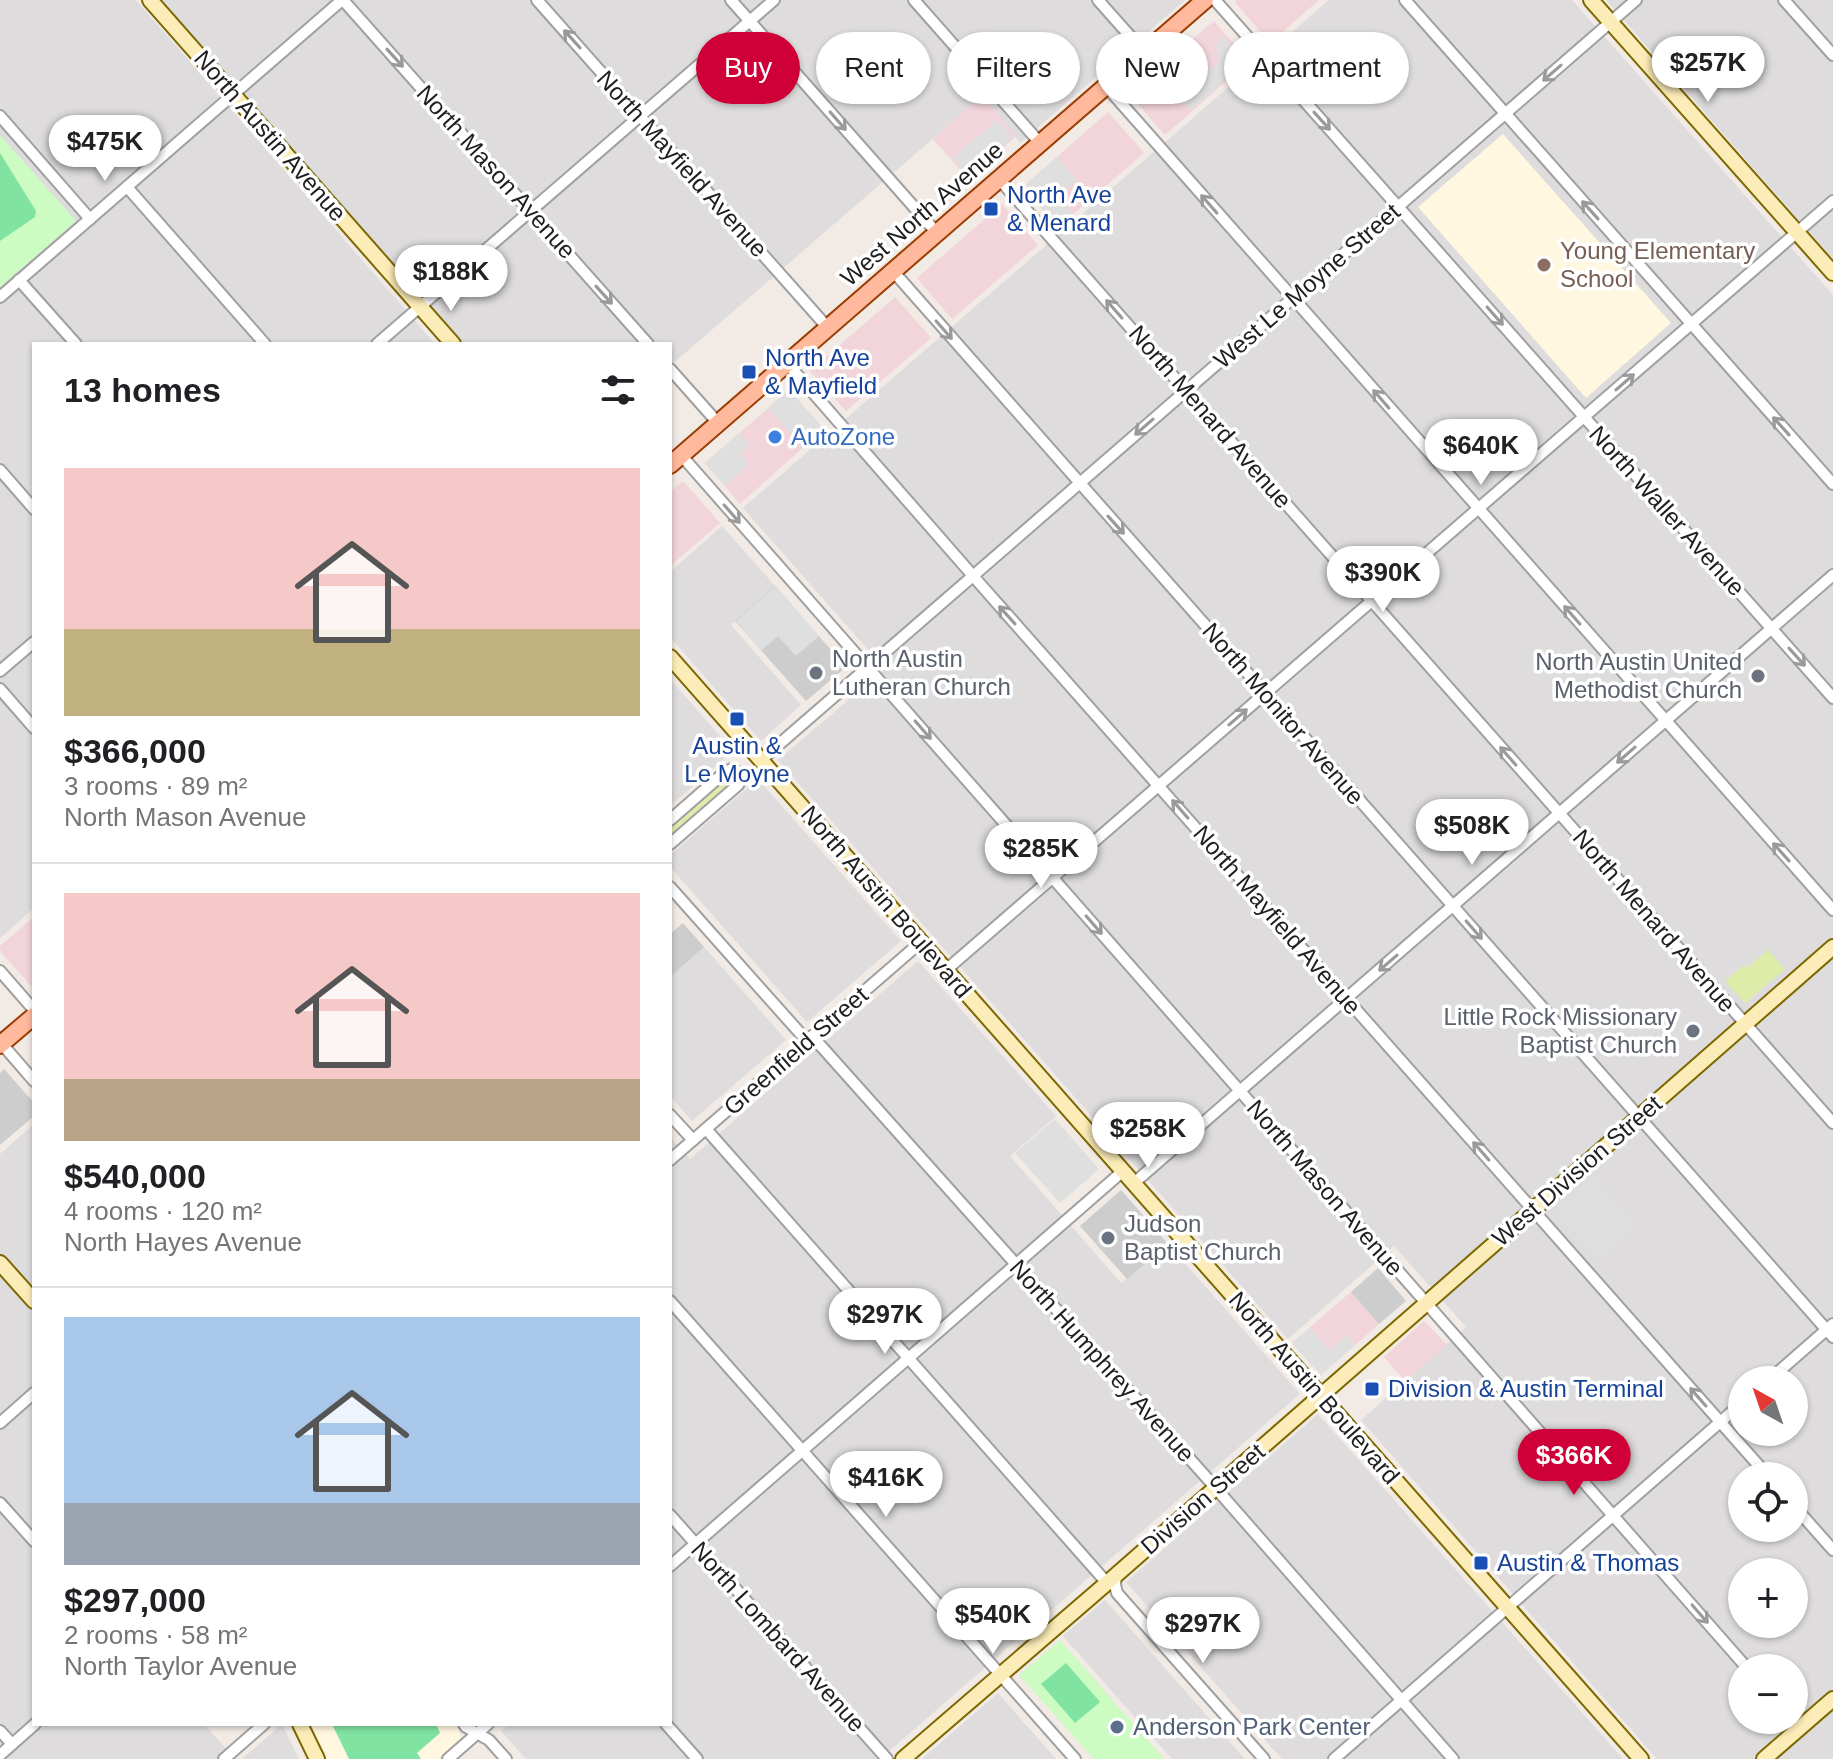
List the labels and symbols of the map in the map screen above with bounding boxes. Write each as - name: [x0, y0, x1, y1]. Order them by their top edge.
- one-way arrow: [563, 29, 582, 50]
- pin: $257K: [1652, 36, 1764, 104]
- street label: North Austin Avenue: [189, 45, 352, 226]
- one-way arrow: [385, 48, 403, 68]
- one-way arrow: [1542, 64, 1563, 82]
- street label: North Mayfield Avenue: [592, 65, 773, 262]
- street label: North Mason Avenue: [411, 80, 581, 264]
- one-way arrow: [829, 111, 847, 131]
- one-way arrow: [1313, 111, 1331, 131]
- pin: $475K: [49, 115, 161, 183]
- street label: West North Avenue: [835, 136, 1008, 291]
- place label: North Ave & Menard: [1007, 181, 1112, 236]
- one-way arrow: [1200, 195, 1218, 215]
- street label: West Le Moyne Street: [1208, 197, 1405, 374]
- marker: North Ave & Menard: [982, 200, 1000, 218]
- one-way arrow: [1582, 200, 1600, 220]
- place label: Young Elementary School: [1560, 237, 1755, 292]
- pin: $188K: [395, 245, 507, 313]
- marker: Young Elementary School: [1535, 256, 1553, 274]
- one-way arrow: [595, 284, 613, 304]
- one-way arrow: [1105, 299, 1123, 319]
- one-way arrow: [1485, 305, 1503, 325]
- one-way arrow: [935, 319, 953, 339]
- street label: North Menard Avenue: [1124, 320, 1297, 513]
- place label: North Ave & Mayfield: [765, 344, 877, 399]
- marker: North Ave & Mayfield: [740, 363, 758, 381]
- one-way arrow: [1614, 373, 1634, 391]
- one-way arrow: [1372, 390, 1390, 410]
- one-way arrow: [1773, 416, 1791, 436]
- one-way arrow: [1135, 418, 1155, 436]
- pin: $640K: [1425, 419, 1537, 487]
- street label: North Waller Avenue: [1584, 420, 1751, 601]
- place label: AutoZone: [791, 423, 895, 450]
- marker: AutoZone: [766, 428, 784, 446]
- one-way arrow: [723, 503, 741, 523]
- one-way arrow: [1107, 515, 1125, 535]
- pin: $390K: [1327, 546, 1439, 614]
- one-way arrow: [999, 605, 1017, 625]
- one-way arrow: [1563, 606, 1581, 626]
- street label: North Monitor Avenue: [1197, 617, 1370, 810]
- place label: North Austin Lutheran Church: [832, 645, 1011, 700]
- one-way arrow: [1788, 647, 1806, 667]
- place label: North Austin United Methodist Church: [1535, 648, 1742, 703]
- marker: North Austin Lutheran Church: [807, 664, 825, 682]
- marker: North Austin United Methodist Church: [1749, 667, 1767, 685]
- one-way arrow: [1227, 708, 1247, 726]
- marker: Austin & Le Moyne: [728, 710, 746, 728]
- one-way arrow: [913, 720, 931, 740]
- place label: Austin & Le Moyne: [684, 732, 790, 787]
- one-way arrow: [1500, 746, 1518, 766]
- one-way arrow: [1617, 746, 1637, 764]
- pin: $508K: [1416, 799, 1528, 867]
- street label: North Austin Boulevard: [796, 800, 977, 1003]
- one-way arrow: [1171, 800, 1189, 820]
- street label: North Mayfield Avenue: [1188, 820, 1367, 1019]
- pin: $285K: [985, 822, 1097, 890]
- street label: North Menard Avenue: [1568, 824, 1741, 1017]
- one-way arrow: [1772, 842, 1790, 862]
- one-way arrow: [1085, 915, 1103, 935]
- one-way arrow: [1464, 919, 1482, 939]
- one-way arrow: [1378, 953, 1399, 971]
- street label: Greenfield Street: [718, 981, 873, 1120]
- place label: Little Rock Missionary Baptist Church: [1444, 1003, 1677, 1058]
- marker: Little Rock Missionary Baptist Church: [1684, 1022, 1702, 1040]
- street label: West Division Street: [1486, 1089, 1667, 1252]
- street label: North Mason Avenue: [1242, 1094, 1409, 1281]
- pin: $258K: [1092, 1102, 1204, 1170]
- one-way arrow: [1473, 1142, 1491, 1162]
- place label: Judson Baptist Church: [1124, 1210, 1281, 1265]
- marker: Judson Baptist Church: [1099, 1229, 1117, 1247]
- street label: North Humphrey Avenue: [1005, 1254, 1200, 1467]
- street label: North Austin Boulevard: [1224, 1286, 1405, 1489]
- pin: $297K: [829, 1288, 941, 1356]
- north arrow: [1728, 1366, 1808, 1446]
- place label: Division & Austin Terminal: [1388, 1375, 1664, 1402]
- marker: Division & Austin Terminal: [1363, 1380, 1381, 1398]
- one-way arrow: [1689, 1387, 1707, 1407]
- pin: $366K: [1518, 1429, 1630, 1497]
- street label: Division Street: [1135, 1437, 1270, 1560]
- pin: $416K: [830, 1451, 942, 1519]
- street label: North Lombard Avenue: [686, 1536, 871, 1737]
- place label: Austin & Thomas: [1497, 1549, 1679, 1576]
- marker: Austin & Thomas: [1472, 1554, 1490, 1572]
- pin: $540K: [937, 1588, 1049, 1656]
- pin: $297K: [1147, 1597, 1259, 1665]
- one-way arrow: [1690, 1604, 1708, 1624]
- place label: Anderson Park Center: [1133, 1713, 1370, 1740]
- marker: Anderson Park Center: [1108, 1718, 1126, 1736]

